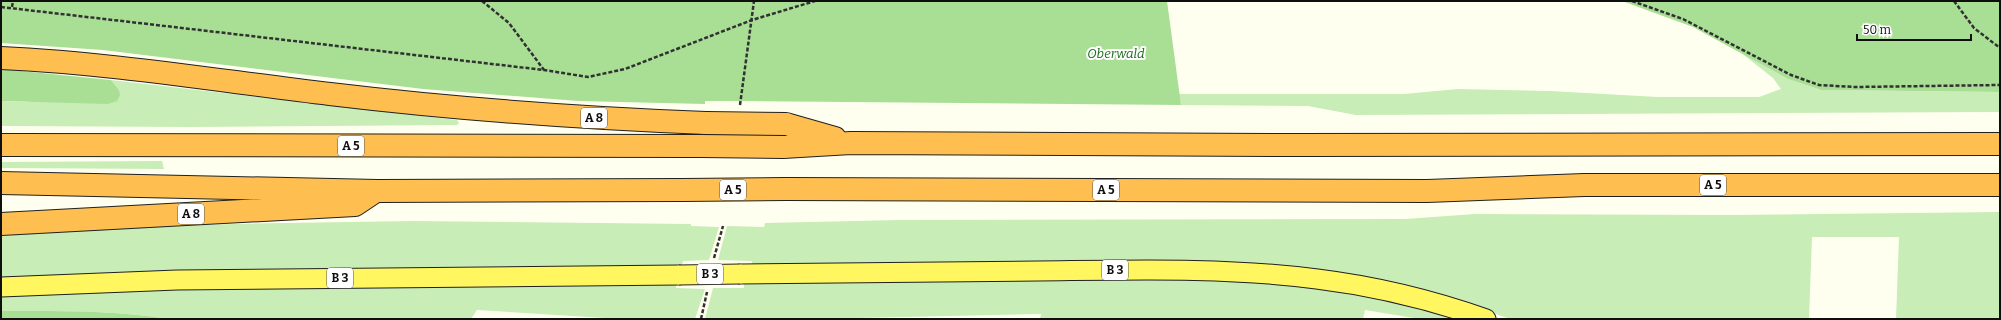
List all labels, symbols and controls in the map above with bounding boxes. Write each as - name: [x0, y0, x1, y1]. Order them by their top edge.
- scale bar: [1857, 16, 1971, 42]
- text: 50 m: [1863, 23, 1892, 37]
- park label: Oberwald: [1087, 46, 1145, 61]
- road number: A 8: [581, 108, 607, 128]
- road number: A 5: [338, 136, 364, 156]
- road number: A 5: [1700, 175, 1726, 195]
- road number: A 5: [720, 180, 746, 200]
- road number: A 5: [1093, 180, 1119, 200]
- road number: A 8: [178, 204, 204, 224]
- road number: B 3: [1102, 260, 1128, 280]
- road number: B 3: [697, 264, 723, 284]
- road number: B 3: [327, 268, 353, 288]

